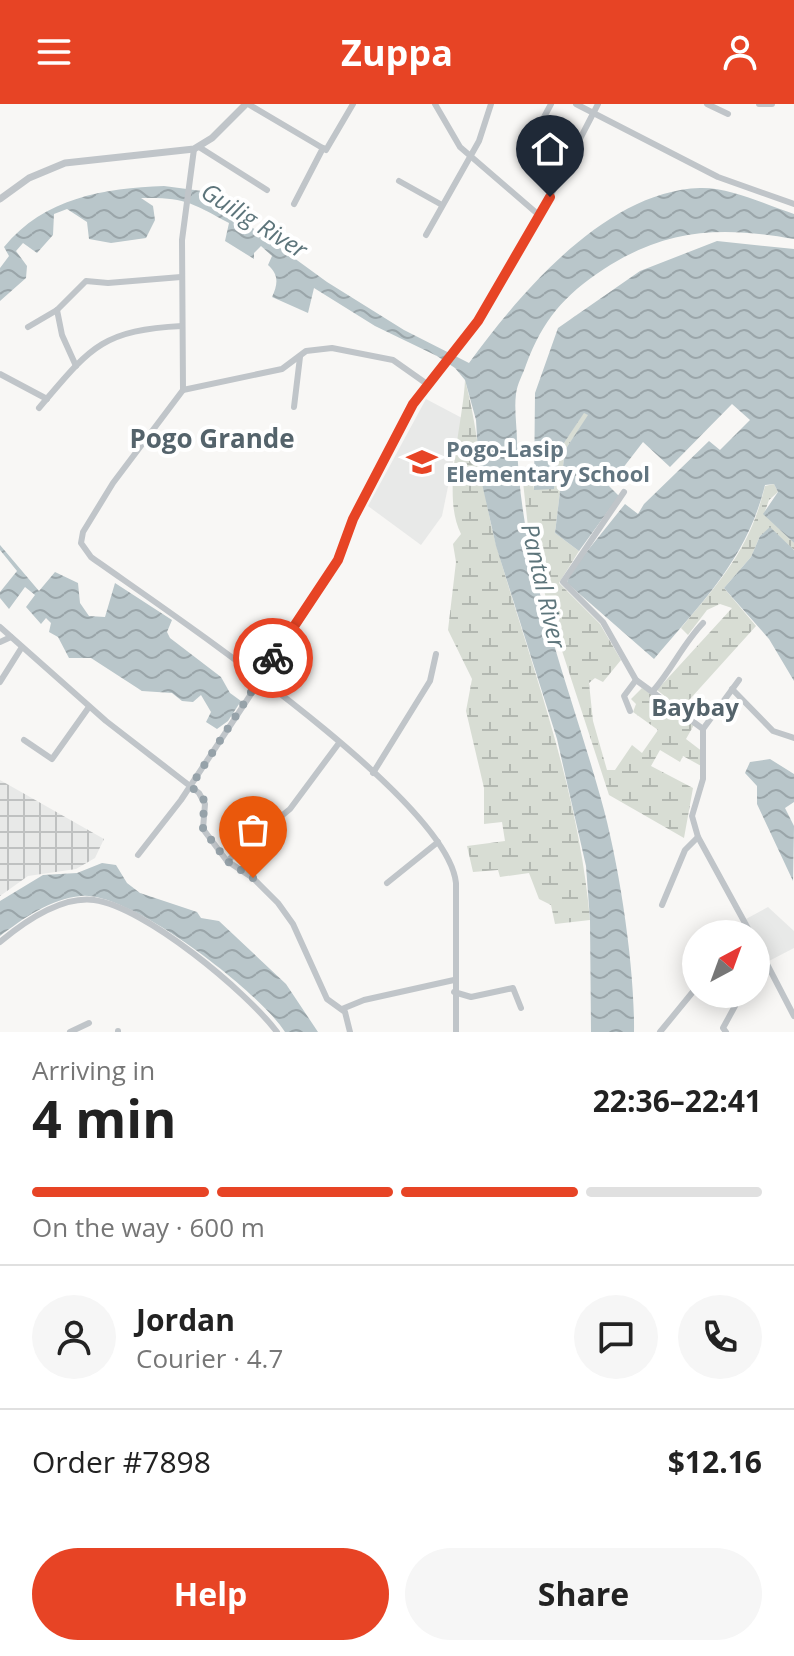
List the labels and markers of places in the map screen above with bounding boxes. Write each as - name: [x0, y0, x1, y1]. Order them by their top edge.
- pin: [516, 115, 584, 197]
- place label: Pogo-Lasip Elementary School: [446, 433, 650, 488]
- school or university icon: Pogo-Lasip Elementary School: [405, 445, 439, 479]
- pin: [219, 796, 287, 878]

